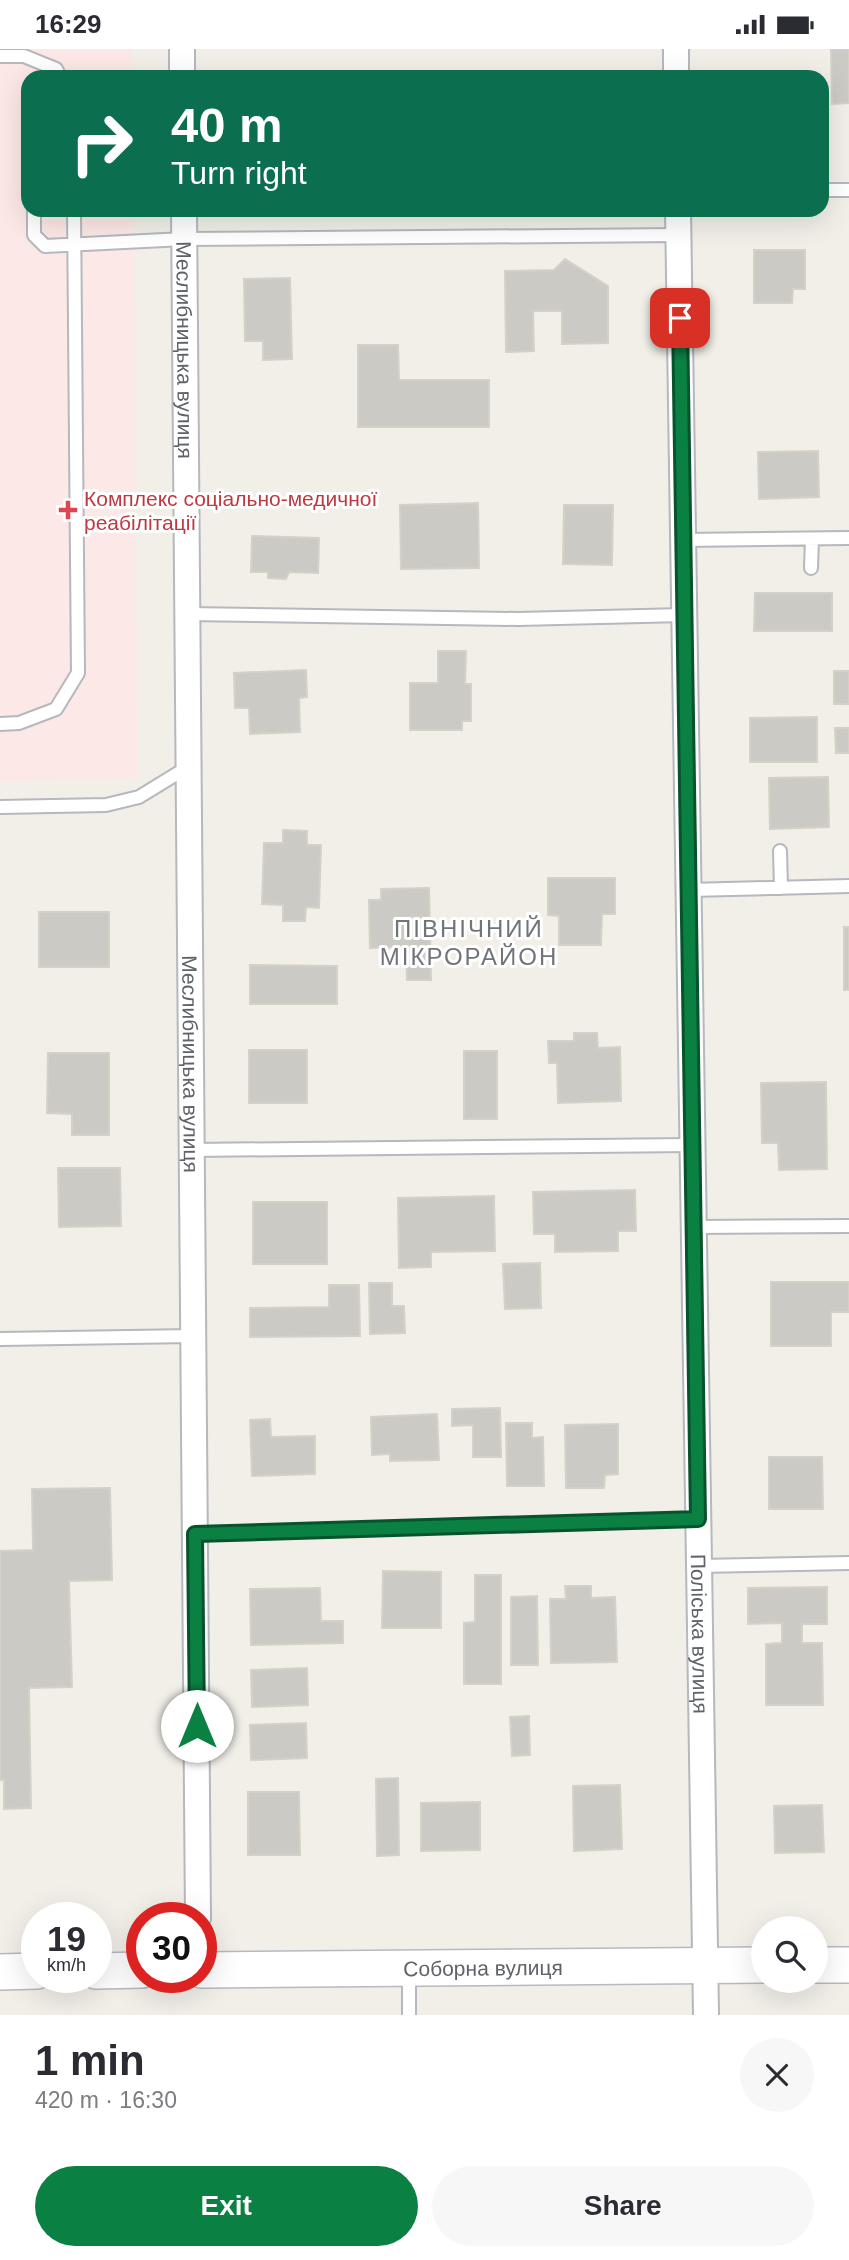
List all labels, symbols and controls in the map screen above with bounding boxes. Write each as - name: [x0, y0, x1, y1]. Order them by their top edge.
- text: 16:29: [35, 9, 102, 39]
- icon: right: [56, 98, 147, 189]
- text: 40 m: [171, 98, 283, 152]
- text: Turn right: [171, 155, 307, 191]
- street label: Меслибницька вулиця: [173, 241, 198, 459]
- pin: [650, 288, 710, 348]
- icon: arrive: [661, 299, 699, 337]
- place label: Комплекс соціально-медичної реабілітації: [84, 487, 378, 534]
- marker: Комплекс соціально-медичної реабілітації: [58, 500, 78, 520]
- district label: ПІВНІЧНИЙ МІКРОРАЙОН: [380, 915, 558, 970]
- street label: Меслибницька вулиця: [179, 955, 203, 1173]
- street label: Поліська вулиця: [687, 1554, 713, 1714]
- position arrow: [160, 1689, 234, 1763]
- speed limit sign: 30: [126, 1902, 217, 1993]
- map controls: [751, 1916, 828, 1993]
- button: search: [751, 1916, 828, 1993]
- text: 19: [47, 1919, 86, 1958]
- text: km/h: [47, 1955, 86, 1975]
- street label: Соборна вулиця: [403, 1955, 563, 1980]
- text: 1 min: [35, 2037, 145, 2084]
- button: close: [740, 2038, 814, 2112]
- text: 420 m · 16:30: [35, 2087, 177, 2113]
- button: Exit: [35, 2166, 418, 2246]
- button: Share: [432, 2166, 814, 2246]

